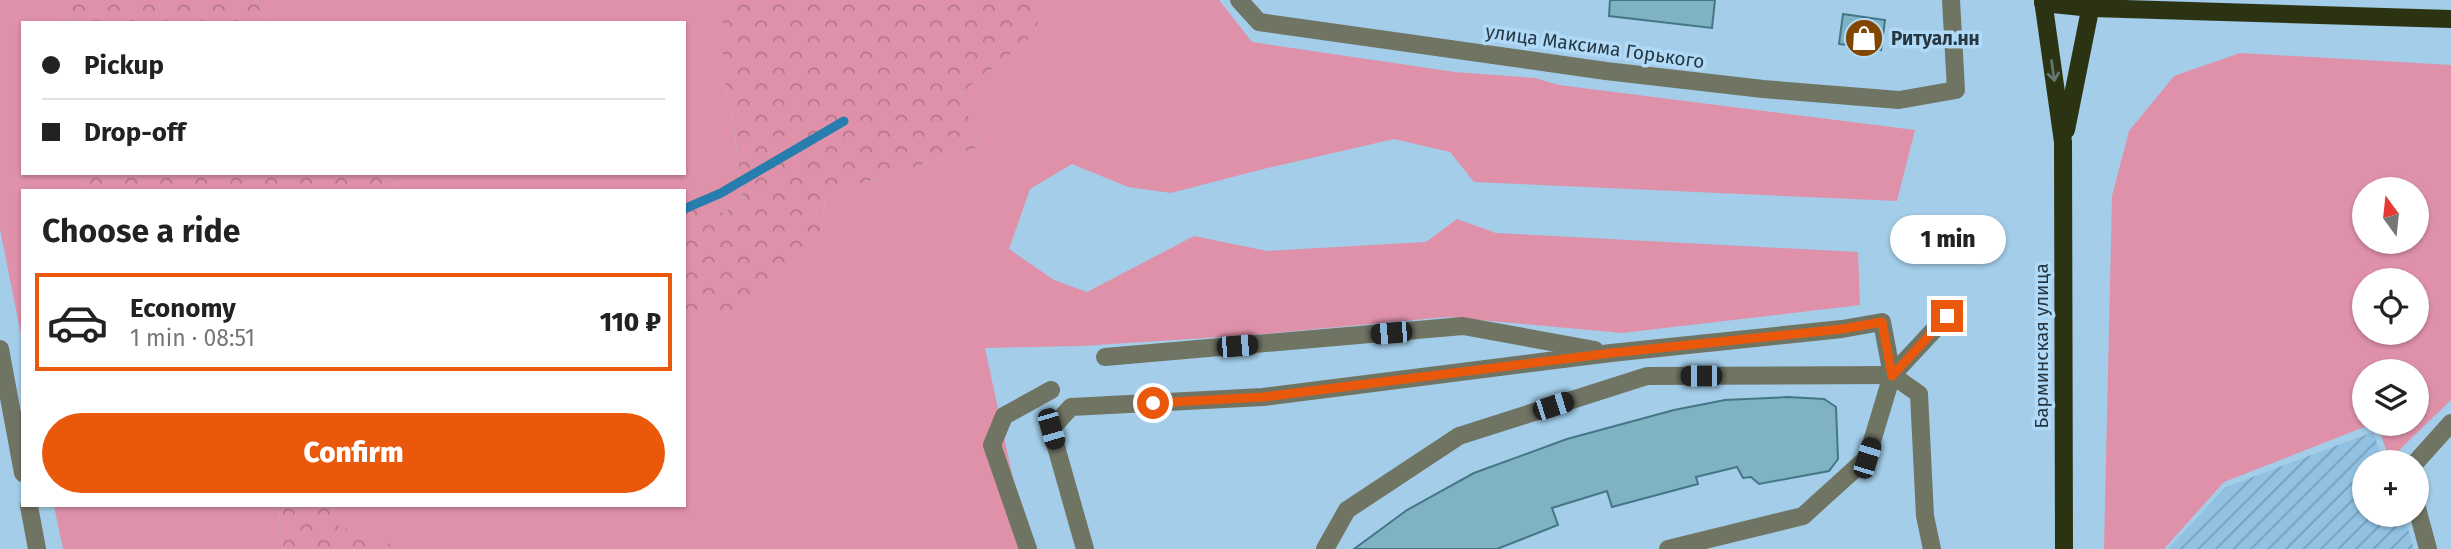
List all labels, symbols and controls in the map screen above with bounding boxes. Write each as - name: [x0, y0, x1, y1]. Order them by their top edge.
- shop icon: Ритуал.нн: [1843, 17, 1885, 59]
- street label: улица Максима Горького: [1484, 20, 1706, 73]
- place label: Ритуал.нн: [1891, 27, 1980, 50]
- text: Pickup: [84, 50, 164, 81]
- one-way arrow: [2046, 59, 2059, 81]
- text: Drop-off: [84, 117, 186, 148]
- north arrow: [2352, 177, 2429, 254]
- map controls: [2352, 177, 2429, 527]
- text: Choose a ride: [42, 212, 240, 250]
- callout: 1 min: [1889, 215, 2005, 264]
- text: 1 min: [1920, 225, 1976, 253]
- street label: Барминская улица: [2030, 263, 2053, 429]
- button: locate: [2352, 268, 2429, 345]
- icon: car: [46, 291, 109, 354]
- text: Economy: [130, 293, 236, 324]
- route end: [1931, 300, 1963, 332]
- text: 110 ₽: [600, 307, 661, 338]
- car: [1370, 321, 1413, 345]
- text: 1 min · 08:51: [130, 324, 255, 352]
- car: [1216, 334, 1259, 358]
- button: layers: [2352, 359, 2429, 436]
- car: [1681, 366, 1723, 387]
- route start: [1137, 387, 1169, 419]
- car: [1530, 390, 1577, 422]
- car: [1036, 406, 1067, 452]
- button: Confirm: [42, 413, 665, 493]
- car: [1851, 435, 1884, 481]
- button: +: [2352, 450, 2429, 527]

